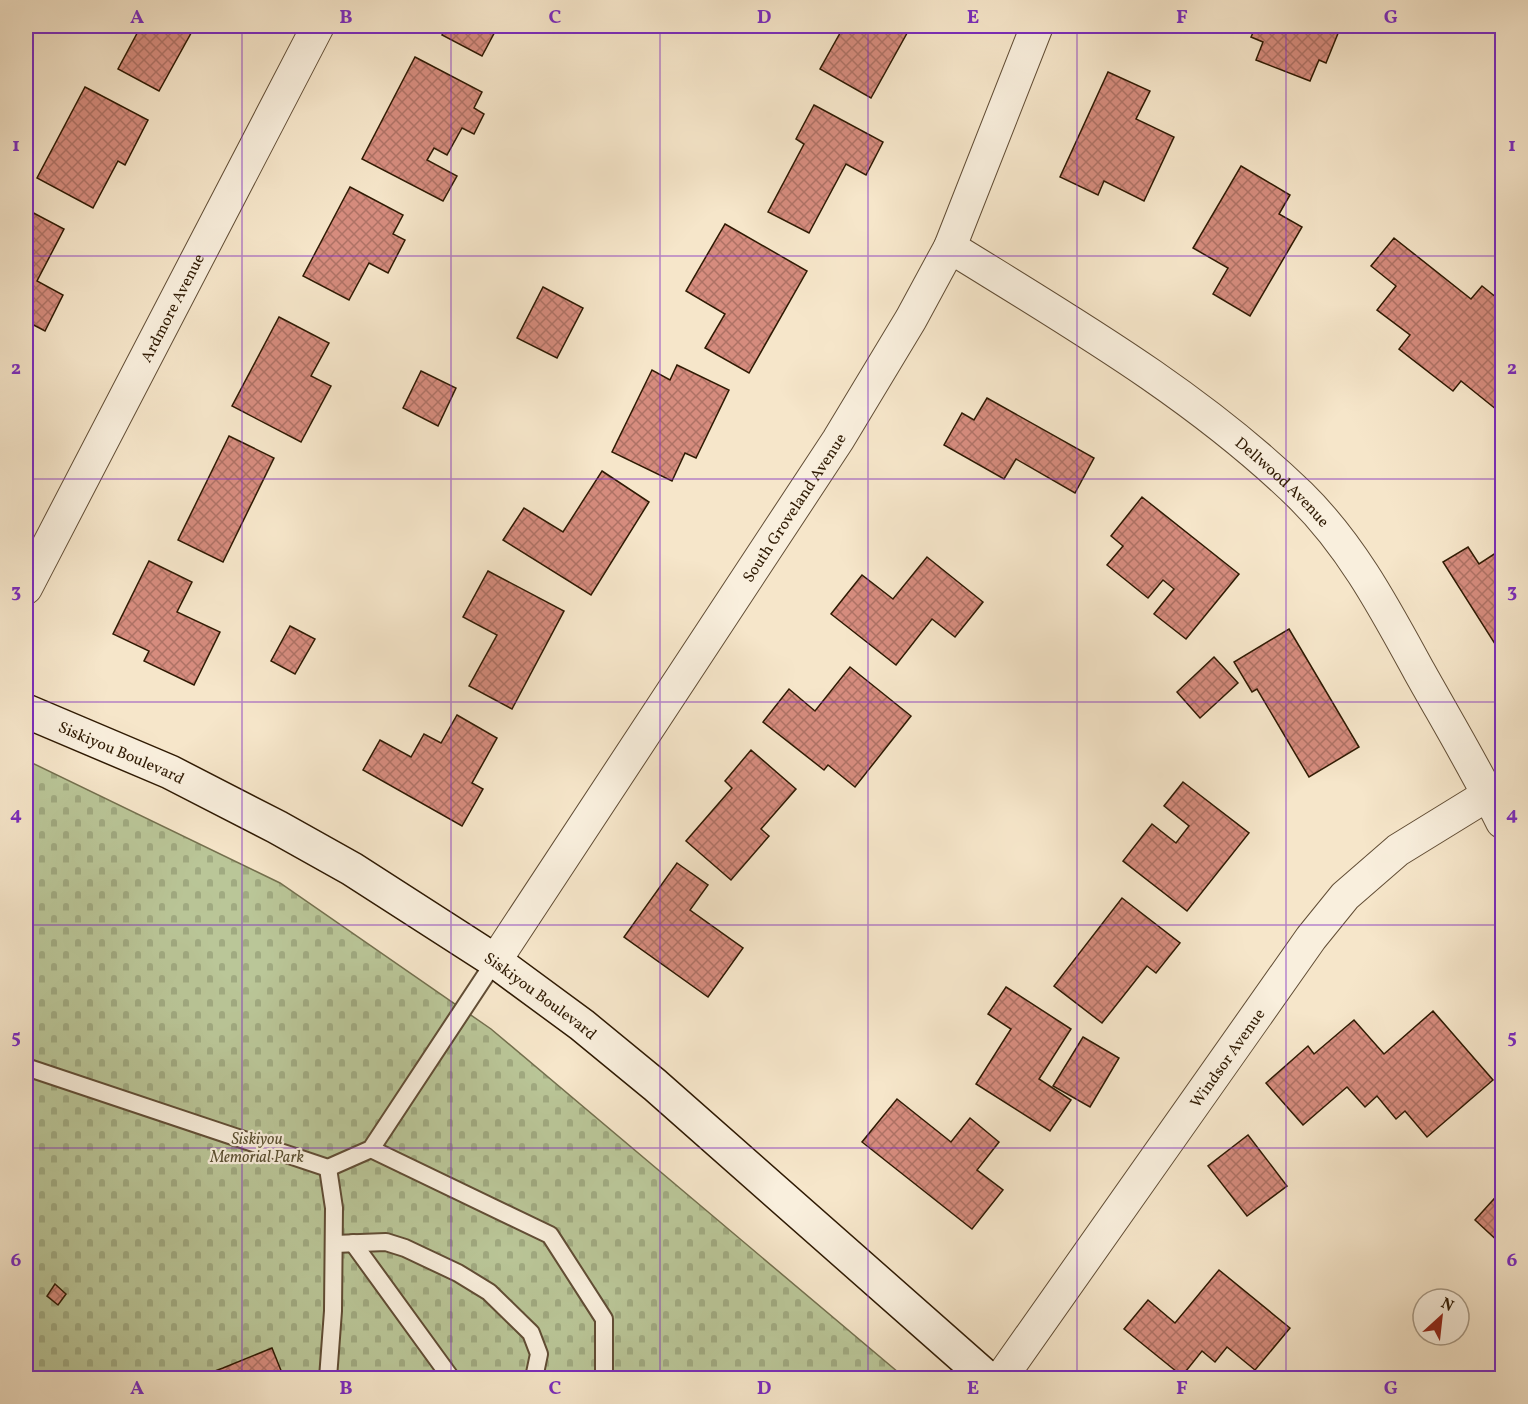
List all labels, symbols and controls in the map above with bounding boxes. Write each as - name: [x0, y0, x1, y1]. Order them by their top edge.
- text: A: [130, 4, 144, 32]
- text: B: [339, 4, 353, 32]
- text: C: [549, 4, 562, 32]
- text: D: [757, 4, 771, 32]
- text: E: [967, 4, 979, 32]
- text: F: [1176, 4, 1188, 32]
- text: G: [1384, 4, 1398, 32]
- text: 1: [12, 132, 20, 160]
- text: 1: [1508, 132, 1516, 160]
- street label: Ardmore Avenue: [136, 250, 211, 367]
- text: 2: [11, 355, 21, 383]
- text: 2: [1507, 355, 1517, 383]
- street label: South Groveland Avenue: [738, 430, 852, 587]
- street label: Dellwood Avenue: [1230, 433, 1334, 533]
- text: 3: [11, 578, 21, 606]
- text: 3: [1507, 578, 1517, 606]
- street label: Siskiyou Boulevard: [54, 717, 188, 791]
- text: 4: [10, 801, 22, 829]
- text: 4: [1506, 801, 1518, 829]
- street label: Siskiyou Boulevard: [479, 948, 601, 1046]
- street label: Windsor Avenue: [1186, 1005, 1271, 1113]
- text: 5: [11, 1024, 21, 1052]
- text: 5: [1507, 1024, 1517, 1052]
- park label: Siskiyou Memorial Park: [209, 1129, 304, 1169]
- text: 6: [11, 1247, 22, 1275]
- text: 6: [1507, 1247, 1518, 1275]
- north arrow: [1411, 1287, 1471, 1347]
- text: N: [1437, 1293, 1457, 1318]
- text: A: [130, 1375, 144, 1403]
- text: B: [339, 1375, 353, 1403]
- text: C: [549, 1375, 562, 1403]
- text: D: [757, 1375, 771, 1403]
- text: E: [967, 1375, 979, 1403]
- text: F: [1176, 1375, 1188, 1403]
- text: G: [1384, 1375, 1398, 1403]

